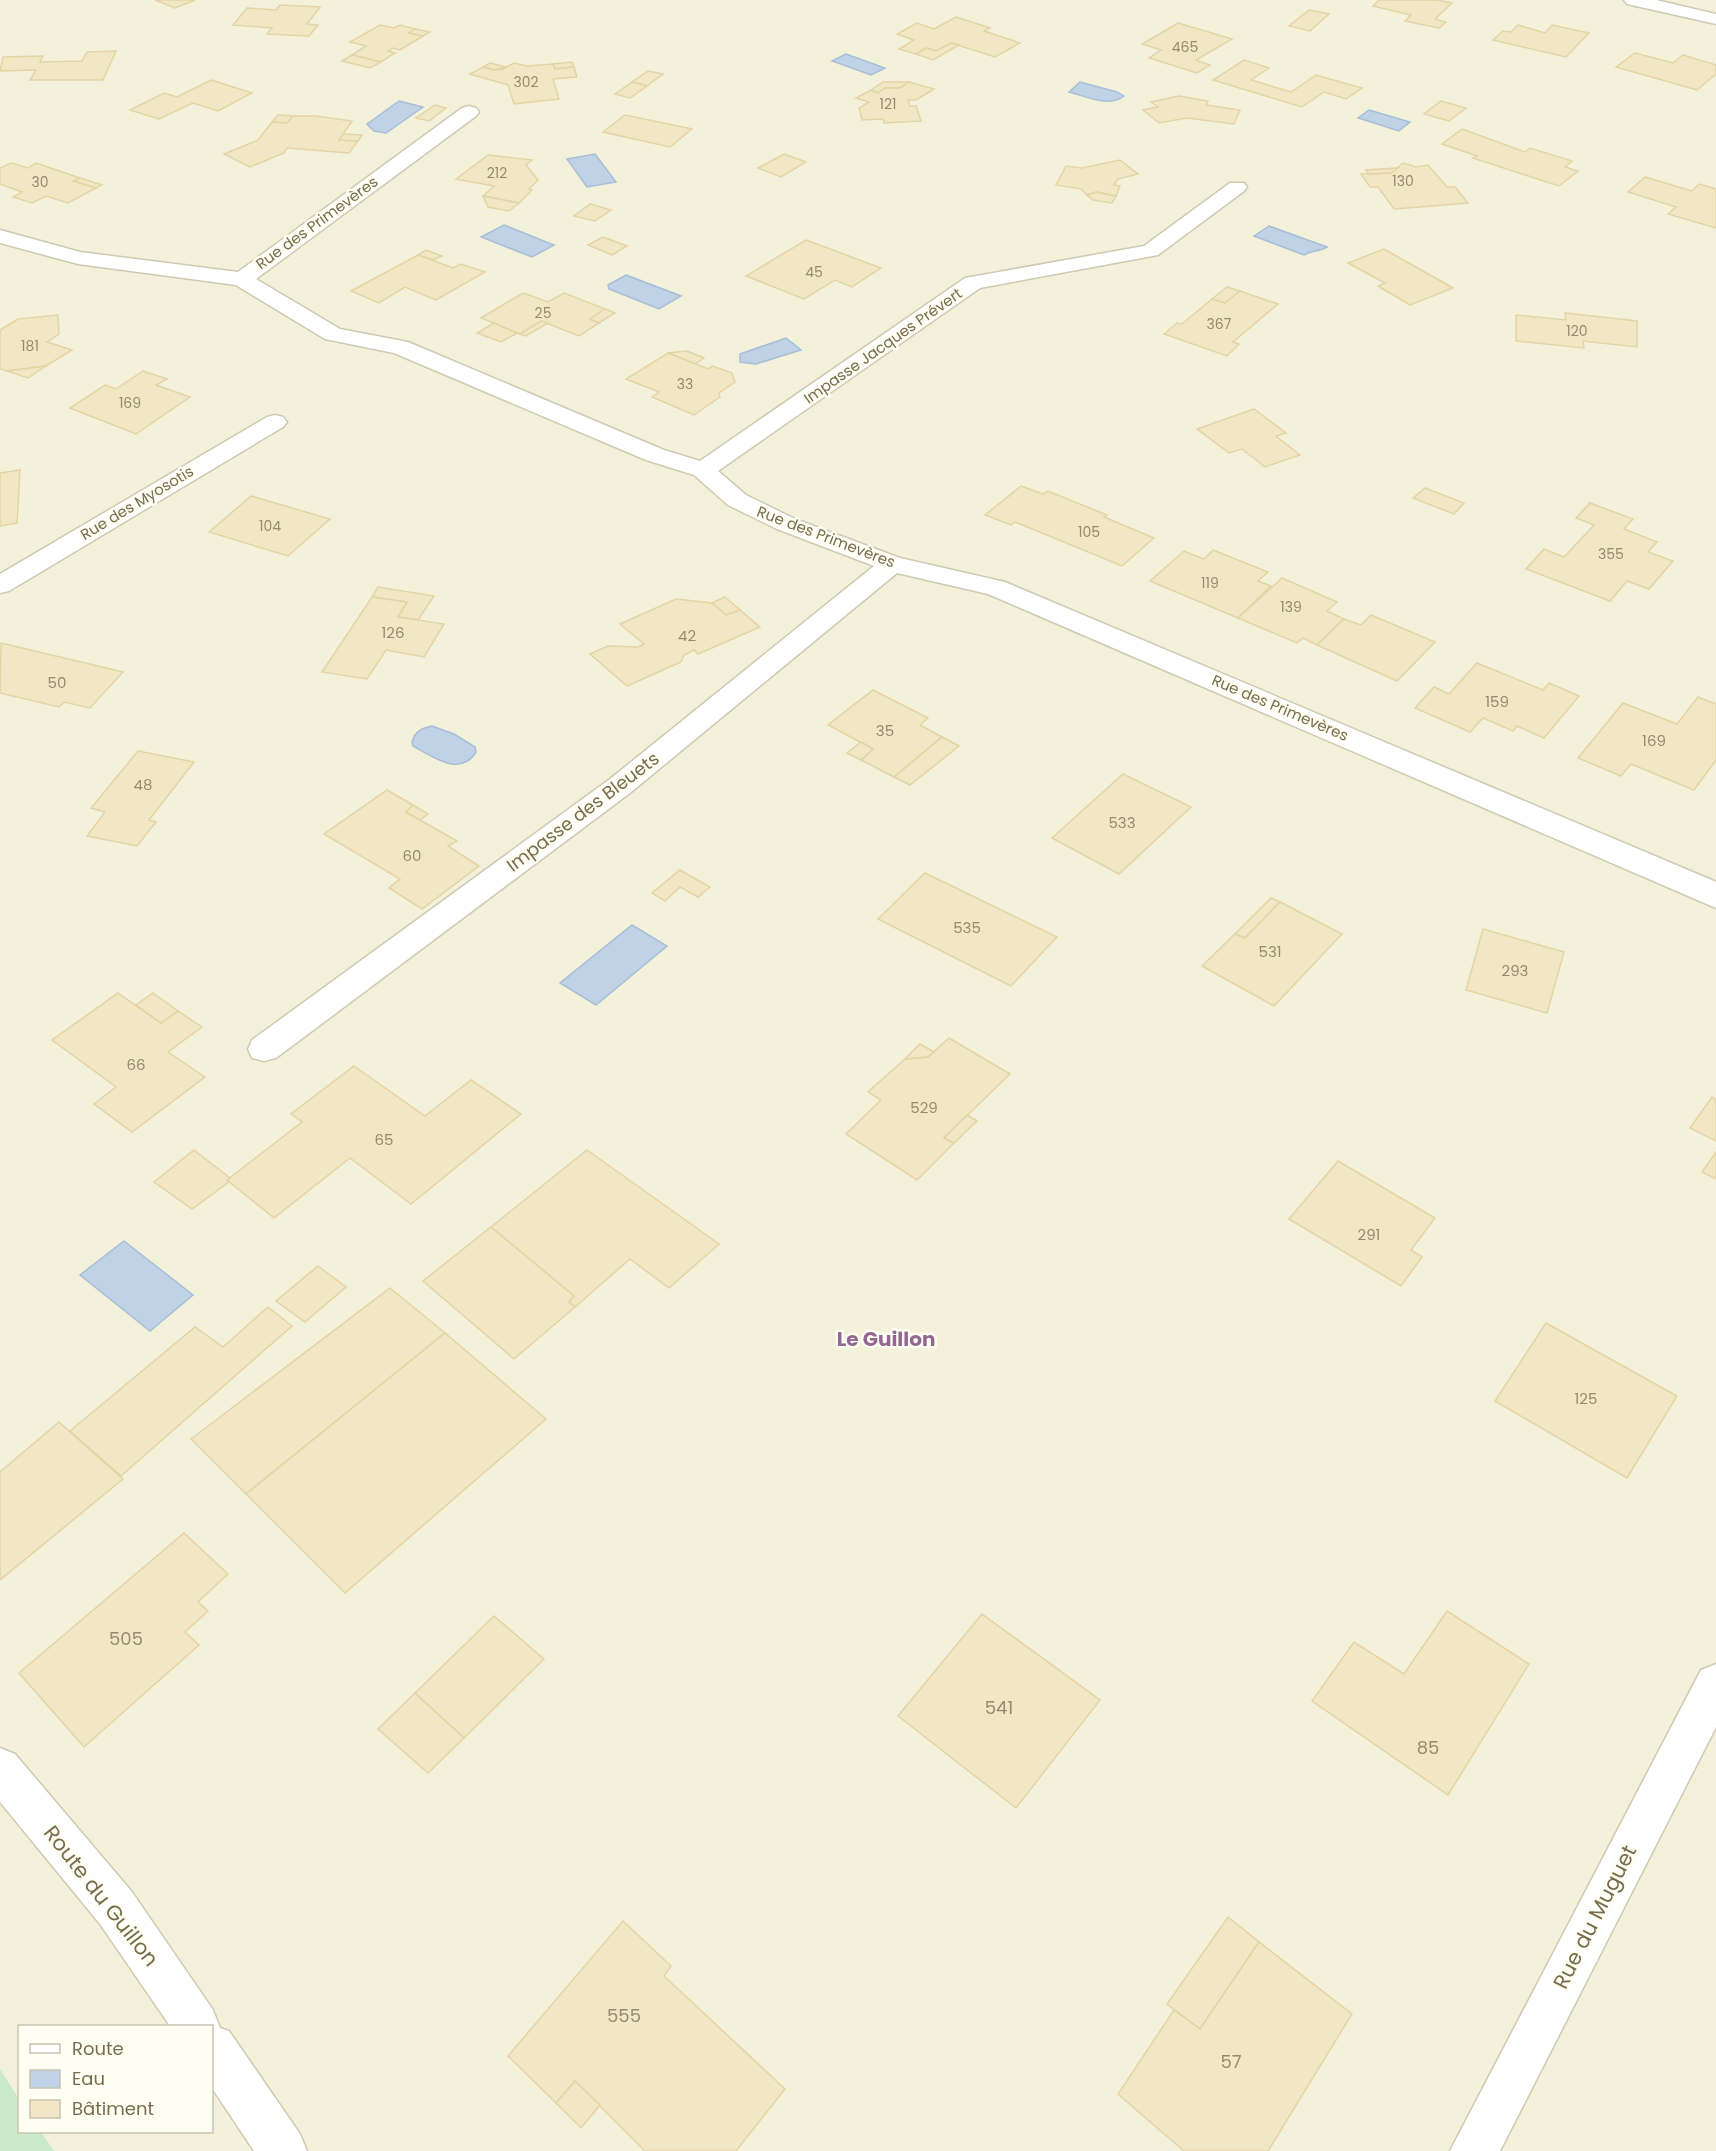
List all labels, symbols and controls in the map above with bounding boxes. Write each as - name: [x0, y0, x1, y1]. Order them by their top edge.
- house number: 465: [1172, 37, 1198, 57]
- house number: 302: [513, 72, 539, 92]
- house number: 121: [879, 94, 897, 114]
- house number: 212: [487, 163, 507, 183]
- street label: Rue des Primevères: [251, 171, 382, 274]
- house number: 130: [1392, 171, 1414, 191]
- house number: 30: [31, 172, 49, 192]
- house number: 45: [805, 262, 823, 282]
- street label: Impasse Jacques Prévert: [799, 283, 966, 408]
- house number: 25: [535, 303, 551, 323]
- house number: 367: [1207, 314, 1232, 334]
- house number: 120: [1566, 321, 1588, 341]
- house number: 181: [21, 336, 39, 356]
- house number: 33: [677, 374, 693, 394]
- house number: 169: [119, 393, 141, 413]
- street label: Rue des Myosotis: [76, 460, 197, 545]
- street label: Rue des Primevères: [754, 500, 898, 573]
- house number: 104: [259, 516, 281, 536]
- house number: 105: [1078, 522, 1100, 542]
- house number: 355: [1598, 544, 1624, 564]
- house number: 119: [1201, 573, 1219, 593]
- house number: 139: [1280, 597, 1302, 617]
- house number: 126: [382, 622, 404, 643]
- house number: 42: [678, 625, 696, 646]
- street label: Rue des Primevères: [1209, 669, 1352, 746]
- house number: 50: [48, 672, 66, 693]
- house number: 159: [1485, 691, 1509, 712]
- house number: 35: [876, 720, 894, 741]
- house number: 169: [1642, 730, 1666, 751]
- street label: Impasse des Bleuets: [501, 746, 664, 877]
- house number: 48: [134, 774, 152, 795]
- house number: 533: [1108, 812, 1136, 833]
- house number: 60: [403, 845, 421, 866]
- house number: 535: [953, 917, 981, 938]
- house number: 531: [1258, 941, 1282, 962]
- house number: 293: [1502, 960, 1528, 981]
- house number: 66: [126, 1054, 146, 1075]
- house number: 529: [910, 1097, 938, 1118]
- house number: 65: [375, 1129, 393, 1150]
- house number: 291: [1358, 1224, 1380, 1245]
- district label: Le Guillon: [837, 1325, 935, 1353]
- house number: 125: [1575, 1388, 1597, 1409]
- house number: 505: [109, 1626, 143, 1651]
- house number: 541: [985, 1695, 1013, 1720]
- house number: 85: [1417, 1735, 1439, 1760]
- street label: Route du Guillon: [37, 1819, 166, 1972]
- street label: Rue du Muguet: [1546, 1840, 1643, 1994]
- house number: 555: [607, 2003, 641, 2028]
- legend: [18, 2025, 213, 2133]
- text: Route: [72, 2036, 124, 2061]
- house number: 57: [1220, 2049, 1242, 2074]
- text: Eau: [72, 2066, 105, 2091]
- text: Bâtiment: [72, 2096, 154, 2121]

